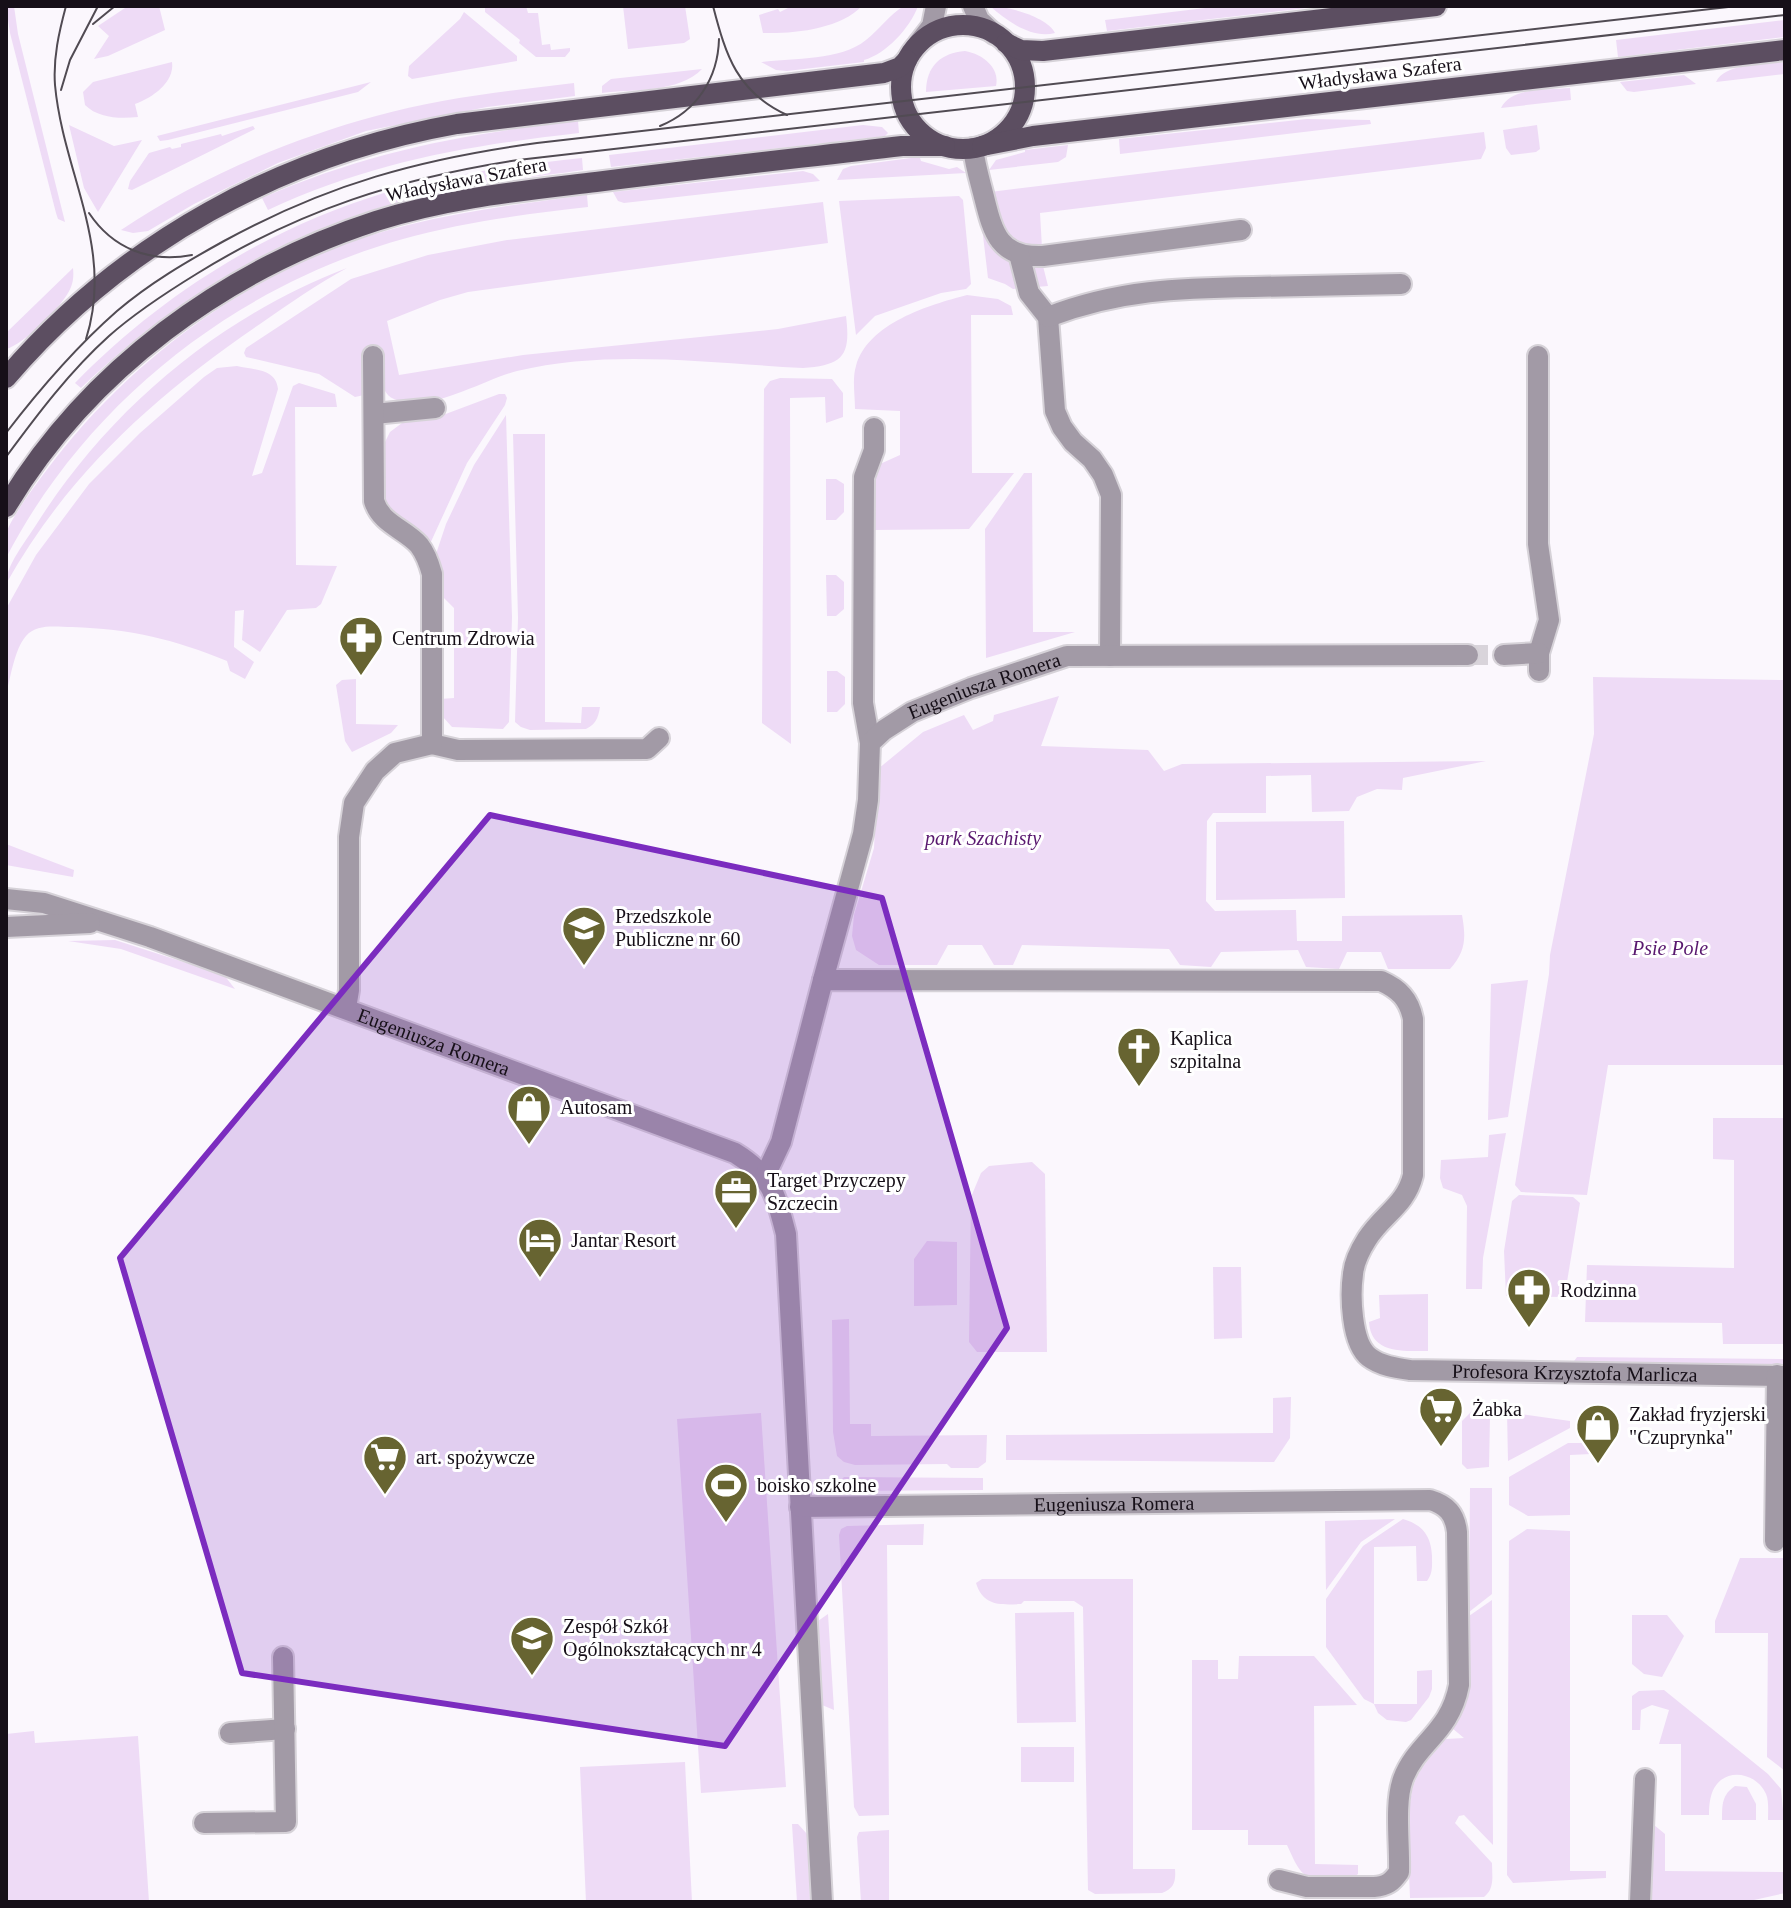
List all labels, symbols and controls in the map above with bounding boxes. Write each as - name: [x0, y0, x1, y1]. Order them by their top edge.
- street label: Władysława Szafera: [1297, 52, 1463, 95]
- street label: Władysława Szafera: [383, 153, 549, 206]
- pharmacy icon: Centrum Zdrowia: [337, 614, 385, 677]
- place label: Centrum Zdrowia: [392, 627, 535, 649]
- street label: Eugeniusza Romera: [905, 648, 1063, 723]
- park label: park Szachisty: [923, 827, 1041, 850]
- school or university icon: Przedszkole Publiczne nr 60: [560, 904, 608, 967]
- place label: Przedszkole Publiczne nr 60: [615, 905, 741, 950]
- park label: Psie Pole: [1631, 937, 1708, 959]
- street label: Eugeniusza Romera: [355, 1004, 513, 1080]
- church icon: Kaplica szpitalna: [1115, 1025, 1163, 1088]
- place label: Kaplica szpitalna: [1170, 1027, 1241, 1073]
- shop icon: Autosam: [505, 1083, 553, 1146]
- place label: Autosam: [560, 1096, 633, 1118]
- office icon: Target Przyczepy Szczecin: [712, 1167, 760, 1230]
- place label: Target Przyczepy Szczecin: [767, 1169, 906, 1214]
- hotel icon: Jantar Resort: [516, 1216, 564, 1279]
- place label: Jantar Resort: [571, 1229, 676, 1251]
- pharmacy icon: Rodzinna: [1505, 1266, 1553, 1329]
- place label: Rodzinna: [1560, 1279, 1637, 1301]
- street label: Profesora Krzysztofa Marlicza: [1452, 1360, 1698, 1386]
- supermarket icon: Żabka: [1417, 1385, 1465, 1448]
- place label: Żabka: [1472, 1398, 1522, 1420]
- shop icon: Zakład fryzjerski "Czuprynka": [1574, 1402, 1622, 1465]
- place label: Zakład fryzjerski "Czuprynka": [1629, 1403, 1767, 1449]
- supermarket icon: art. spożywcze: [361, 1433, 409, 1496]
- place label: art. spożywcze: [416, 1446, 535, 1469]
- sports icon: boisko szkolne: [702, 1461, 750, 1524]
- place label: boisko szkolne: [757, 1474, 877, 1496]
- street label: Eugeniusza Romera: [1034, 1492, 1195, 1516]
- school or university icon: Zespół Szkół Ogólnokształcących nr 4: [508, 1614, 556, 1677]
- place label: Zespół Szkół Ogólnokształcących nr 4: [563, 1615, 762, 1661]

